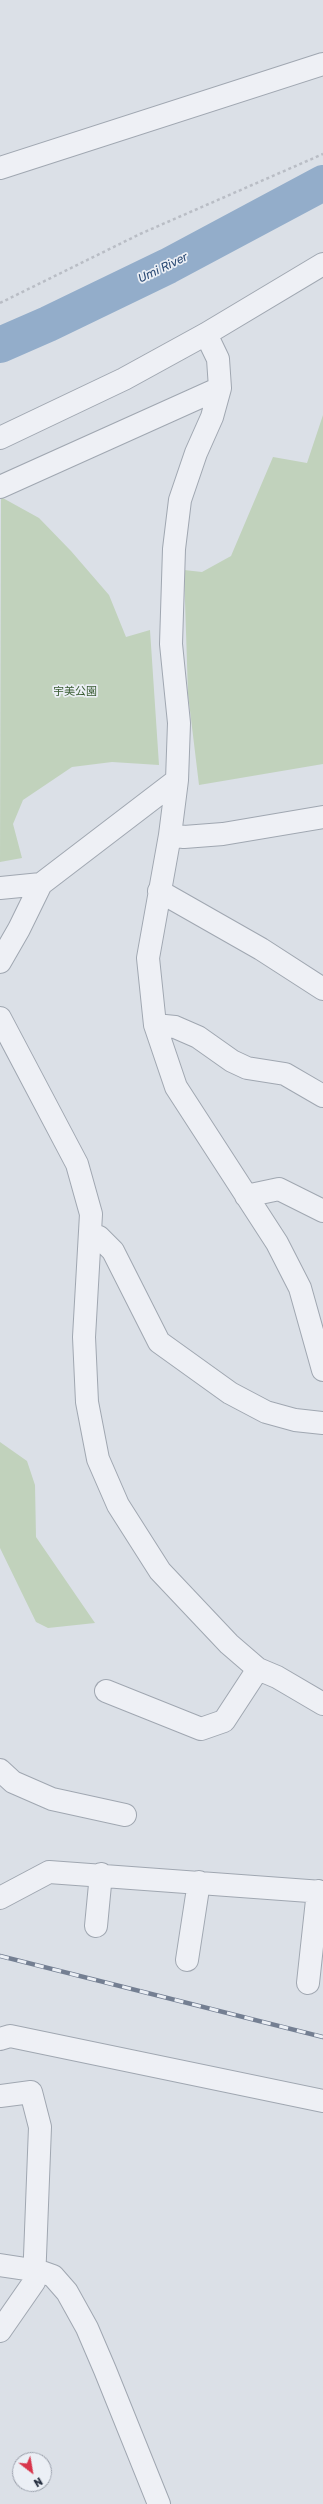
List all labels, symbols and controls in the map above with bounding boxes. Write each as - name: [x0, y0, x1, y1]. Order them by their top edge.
- water label: Umi River: [136, 250, 190, 286]
- park label: 宇美公園: [53, 685, 97, 699]
- north arrow: [12, 2452, 52, 2492]
- text: N: [31, 2474, 45, 2489]

